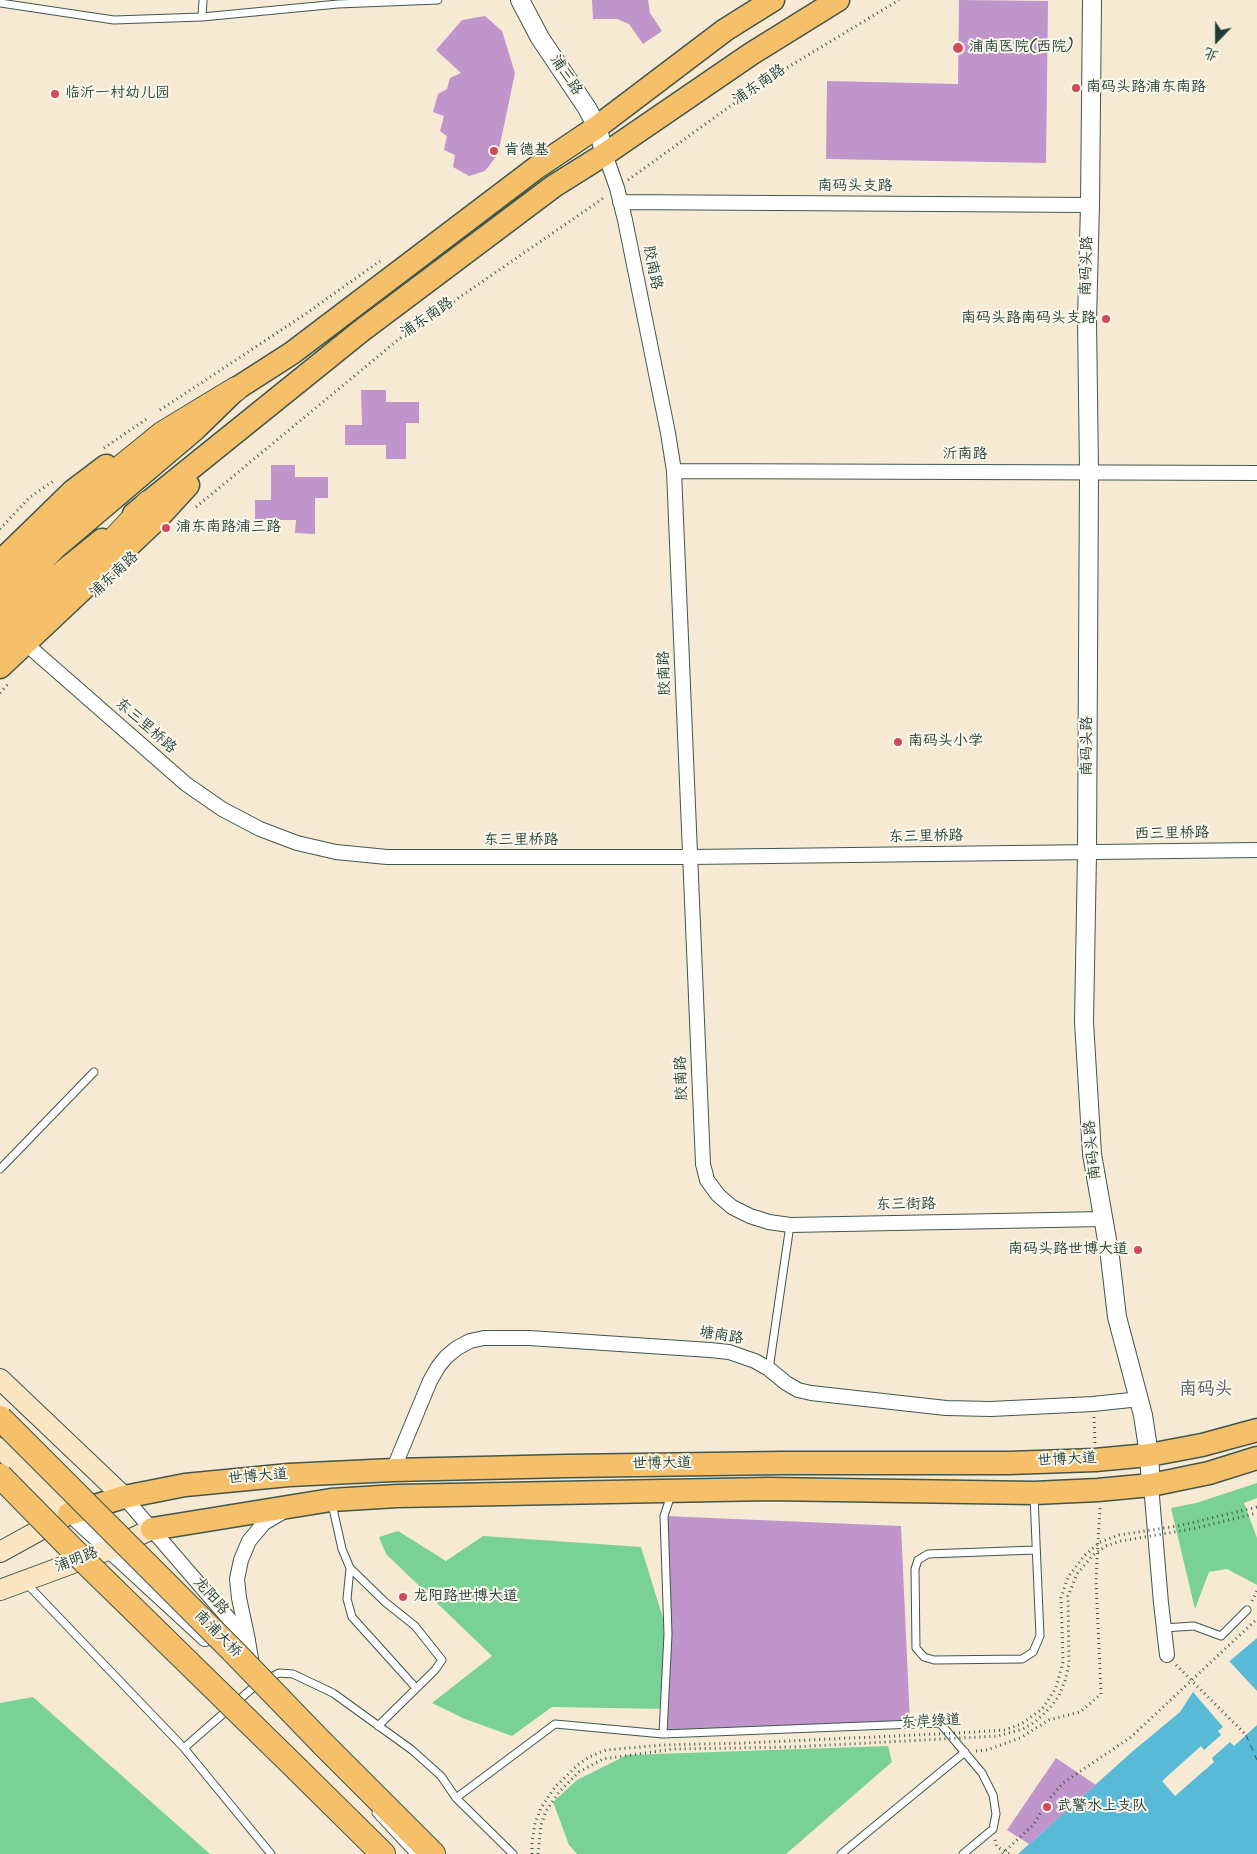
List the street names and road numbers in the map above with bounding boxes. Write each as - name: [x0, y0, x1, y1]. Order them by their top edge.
- street label: 浦三路: [545, 52, 585, 100]
- street label: 浦东南路: [730, 62, 790, 110]
- street label: 南码头支路: [818, 178, 892, 196]
- street label: 南码头路: [1078, 236, 1098, 296]
- street label: 胶南路: [638, 244, 664, 292]
- street label: 浦东南路: [398, 295, 458, 343]
- street label: 沂南路: [943, 446, 987, 464]
- street label: 浦东南路: [87, 549, 143, 603]
- street label: 胶南路: [656, 650, 676, 696]
- street label: 东三里桥路: [111, 696, 179, 758]
- street label: 南码头路: [1079, 716, 1097, 776]
- street label: 西三里桥路: [1134, 825, 1210, 845]
- street label: 东三里桥路: [888, 828, 964, 848]
- street label: 东三里桥路: [484, 832, 558, 850]
- street label: 胶南路: [673, 1055, 693, 1101]
- street label: 南码头路: [1082, 1119, 1106, 1181]
- street label: 东三街路: [876, 1196, 936, 1216]
- street label: 塘南路: [697, 1325, 745, 1349]
- street label: 世博大道: [1037, 1450, 1097, 1472]
- street label: 世博大道: [632, 1455, 692, 1475]
- street label: 世博大道: [227, 1466, 289, 1490]
- street label: 浦明路: [53, 1545, 101, 1577]
- street label: 龙阳路: [188, 1574, 232, 1620]
- street label: 南浦大桥: [189, 1607, 245, 1663]
- street label: 东岸绿道: [901, 1712, 961, 1734]

